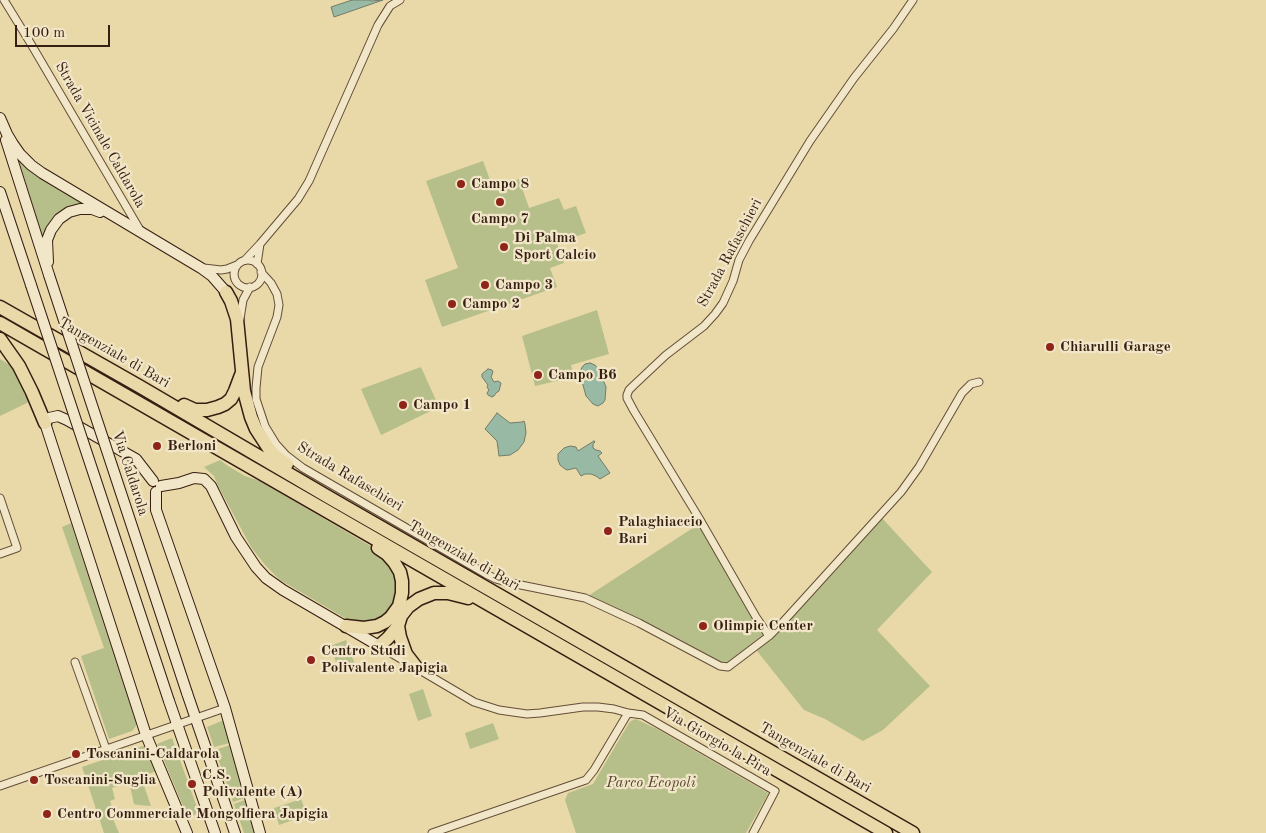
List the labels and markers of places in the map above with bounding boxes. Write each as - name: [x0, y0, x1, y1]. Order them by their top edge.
- place label: Campo 8: [471, 175, 529, 193]
- marker: Campo 8: [455, 178, 467, 190]
- marker: Campo 7: [494, 196, 506, 208]
- place label: Campo 7: [471, 210, 529, 228]
- place label: Di Palma Sport Calcio: [514, 229, 596, 264]
- marker: Di Palma Sport Calcio: [498, 241, 510, 253]
- place label: Campo 3: [495, 276, 553, 294]
- marker: Campo 3: [479, 279, 491, 291]
- place label: Campo 2: [462, 295, 520, 313]
- marker: Campo 2: [446, 298, 458, 310]
- place label: Chiarulli Garage: [1060, 338, 1171, 356]
- marker: Chiarulli Garage: [1044, 341, 1056, 353]
- place label: Campo B6: [548, 366, 617, 384]
- marker: Campo B6: [532, 369, 544, 381]
- place label: Campo 1: [413, 396, 471, 414]
- marker: Campo 1: [397, 399, 409, 411]
- place label: Berloni: [167, 437, 216, 455]
- marker: Berloni: [151, 440, 163, 452]
- place label: Palaghiaccio Bari: [618, 513, 703, 548]
- marker: Palaghiaccio Bari: [602, 525, 614, 537]
- place label: Olimpic Center: [713, 617, 813, 635]
- marker: Olimpic Center: [697, 620, 709, 632]
- place label: Centro Studi Polivalente Japigia: [321, 642, 448, 677]
- marker: Centro Studi Polivalente Japigia: [305, 654, 317, 666]
- place label: Toscanini-Caldarola: [86, 745, 220, 763]
- marker: Toscanini-Caldarola: [70, 748, 82, 760]
- place label: C.S. Polivalente (A): [202, 766, 302, 801]
- place label: Toscanini-Suglia: [44, 771, 156, 789]
- marker: Toscanini-Suglia: [28, 774, 40, 786]
- marker: C.S. Polivalente (A): [186, 778, 198, 790]
- place label: Centro Commerciale Mongolfiera Japigia: [57, 805, 328, 823]
- marker: Centro Commerciale Mongolfiera Japigia: [41, 808, 53, 820]

